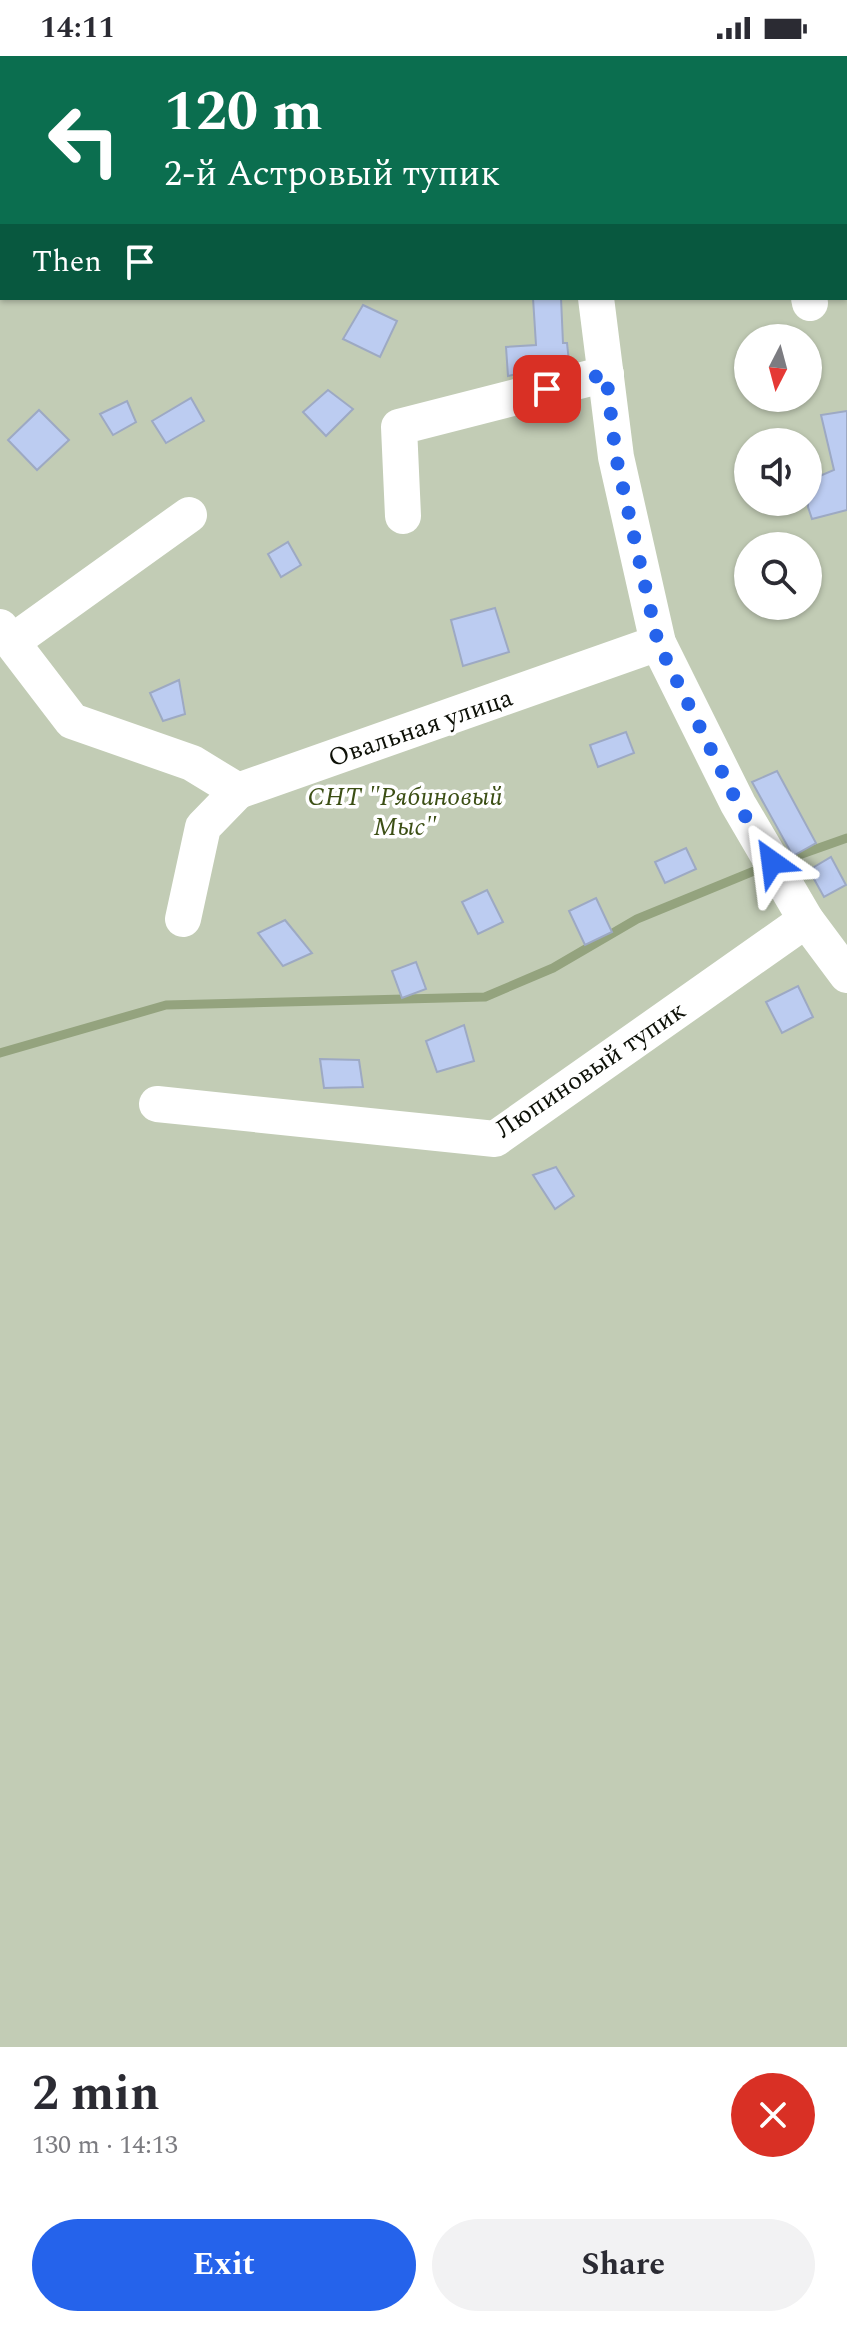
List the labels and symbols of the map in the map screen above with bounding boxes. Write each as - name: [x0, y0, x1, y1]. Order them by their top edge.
- north arrow: [734, 324, 822, 412]
- pin: [513, 355, 581, 423]
- street label: Овальная улица: [323, 678, 518, 778]
- park label: СНТ "Рябиновый Мыс": [308, 777, 503, 847]
- position arrow: [730, 820, 814, 904]
- street label: Люпиновый тупик: [487, 991, 694, 1149]

